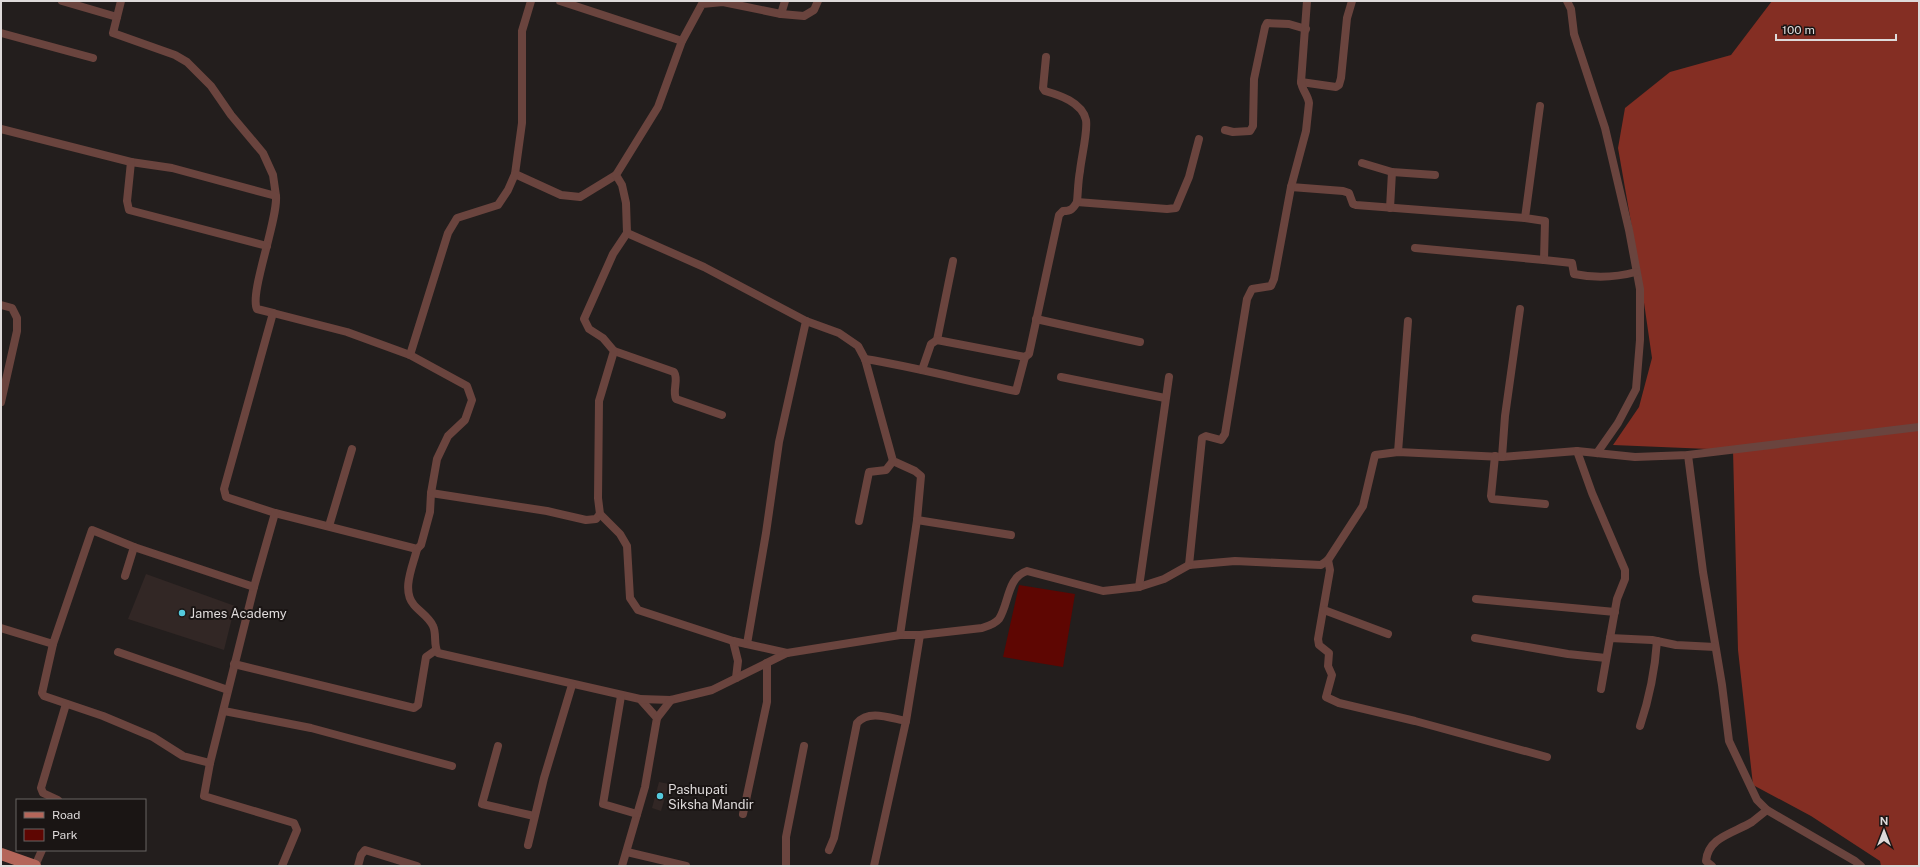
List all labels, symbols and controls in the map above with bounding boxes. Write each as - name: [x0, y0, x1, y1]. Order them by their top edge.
- scale bar: [1776, 16, 1896, 42]
- text: 100 m: [1782, 23, 1815, 37]
- place label: James Academy: [190, 606, 287, 621]
- marker: James Academy: [177, 608, 187, 618]
- place label: Pashupati Siksha Mandir: [668, 782, 754, 812]
- marker: Pashupati Siksha Mandir: [655, 791, 665, 801]
- legend: [16, 799, 146, 851]
- text: Road: [52, 808, 80, 822]
- north arrow: [1864, 811, 1904, 851]
- text: N: [1880, 815, 1888, 827]
- text: Park: [52, 828, 78, 842]

